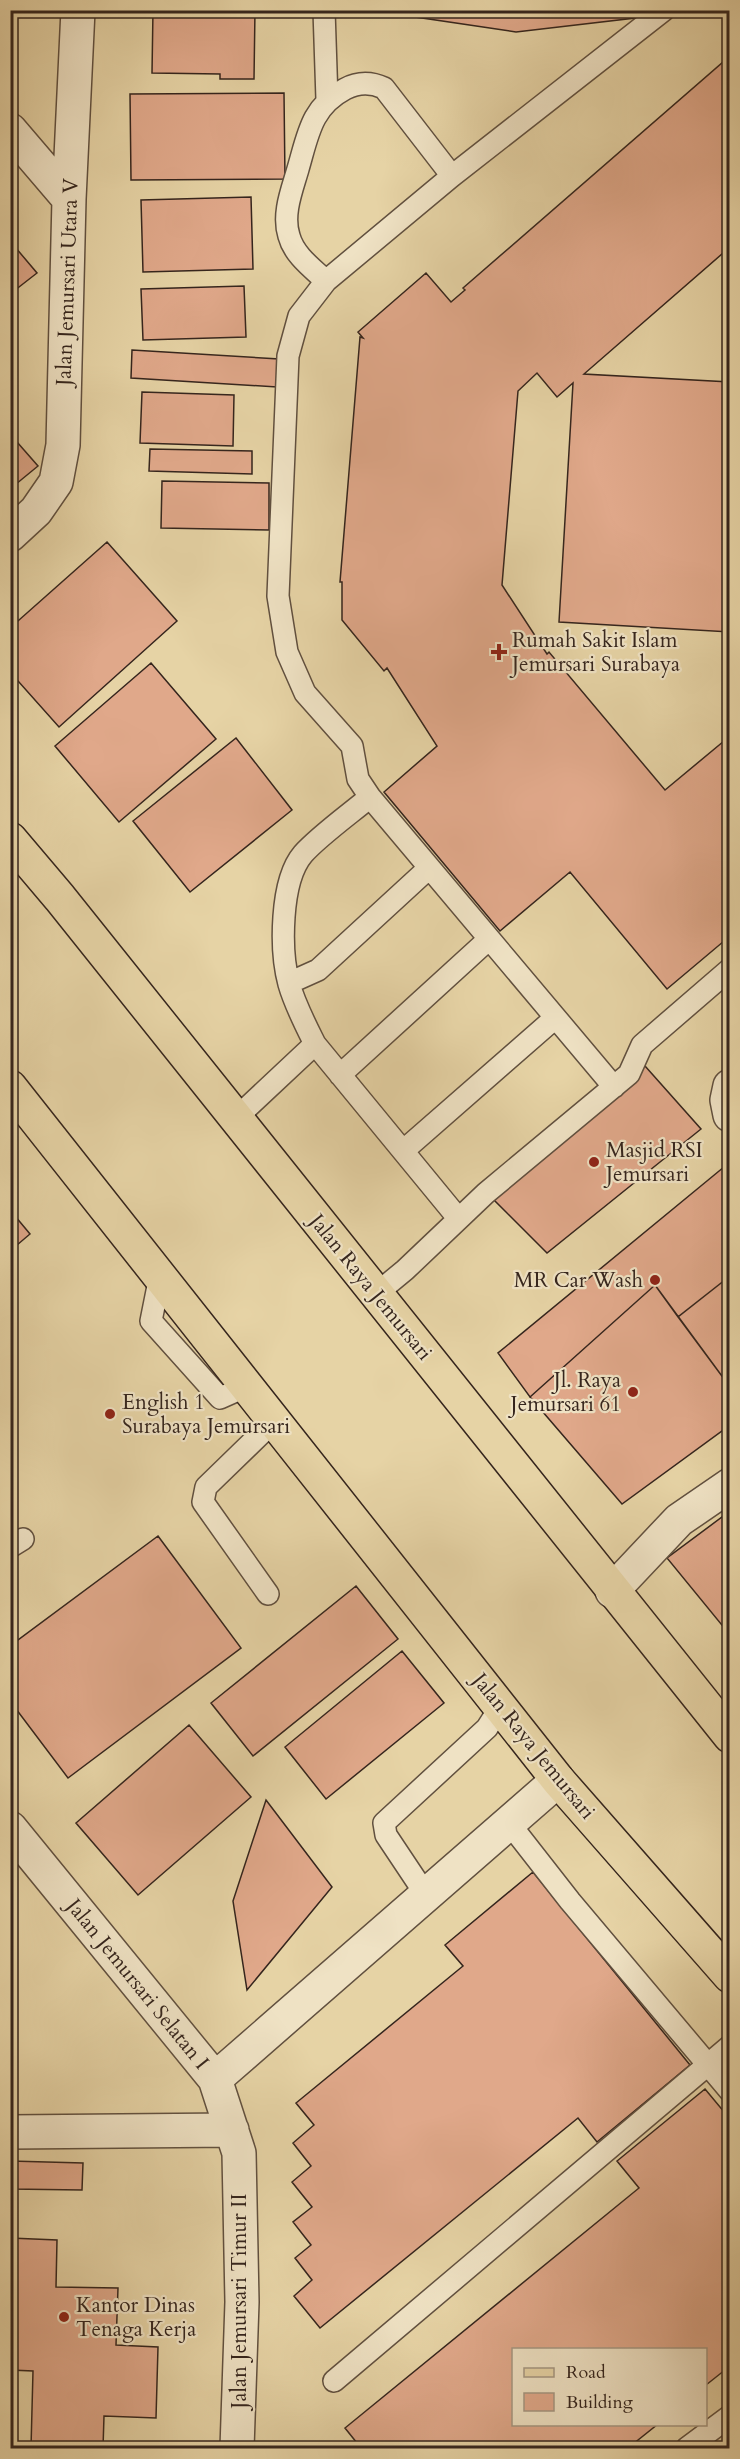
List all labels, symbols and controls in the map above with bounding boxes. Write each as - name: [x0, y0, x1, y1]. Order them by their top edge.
- street label: Jalan Jemursari Utara V: [49, 177, 86, 389]
- place label: Rumah Sakit Islam Jemursari Surabaya: [509, 626, 680, 679]
- marker: Rumah Sakit Islam Jemursari Surabaya: [490, 643, 508, 661]
- place label: Masjid RSI Jemursari: [603, 1136, 703, 1189]
- marker: Masjid RSI Jemursari: [587, 1155, 601, 1169]
- street label: Jalan Raya Jemursari: [301, 1206, 439, 1367]
- place label: MR Car Wash: [514, 1266, 643, 1295]
- marker: MR Car Wash: [648, 1273, 662, 1287]
- place label: Jl. Raya Jemursari 61: [508, 1366, 621, 1419]
- marker: Jl. Raya Jemursari 61: [626, 1385, 640, 1399]
- place label: English 1 Surabaya Jemursari: [122, 1388, 290, 1441]
- marker: English 1 Surabaya Jemursari: [103, 1407, 117, 1421]
- street label: Jalan Raya Jemursari: [464, 1665, 602, 1826]
- street label: Jalan Jemursari Selatan I: [58, 1890, 216, 2076]
- street label: Jalan Jemursari Timur II: [225, 2193, 254, 2412]
- place label: Kantor Dinas Tenaga Kerja: [76, 2291, 196, 2344]
- marker: Kantor Dinas Tenaga Kerja: [57, 2310, 71, 2324]
- legend: [512, 2348, 707, 2426]
- text: Road: [566, 2360, 606, 2385]
- text: Building: [566, 2390, 634, 2415]

